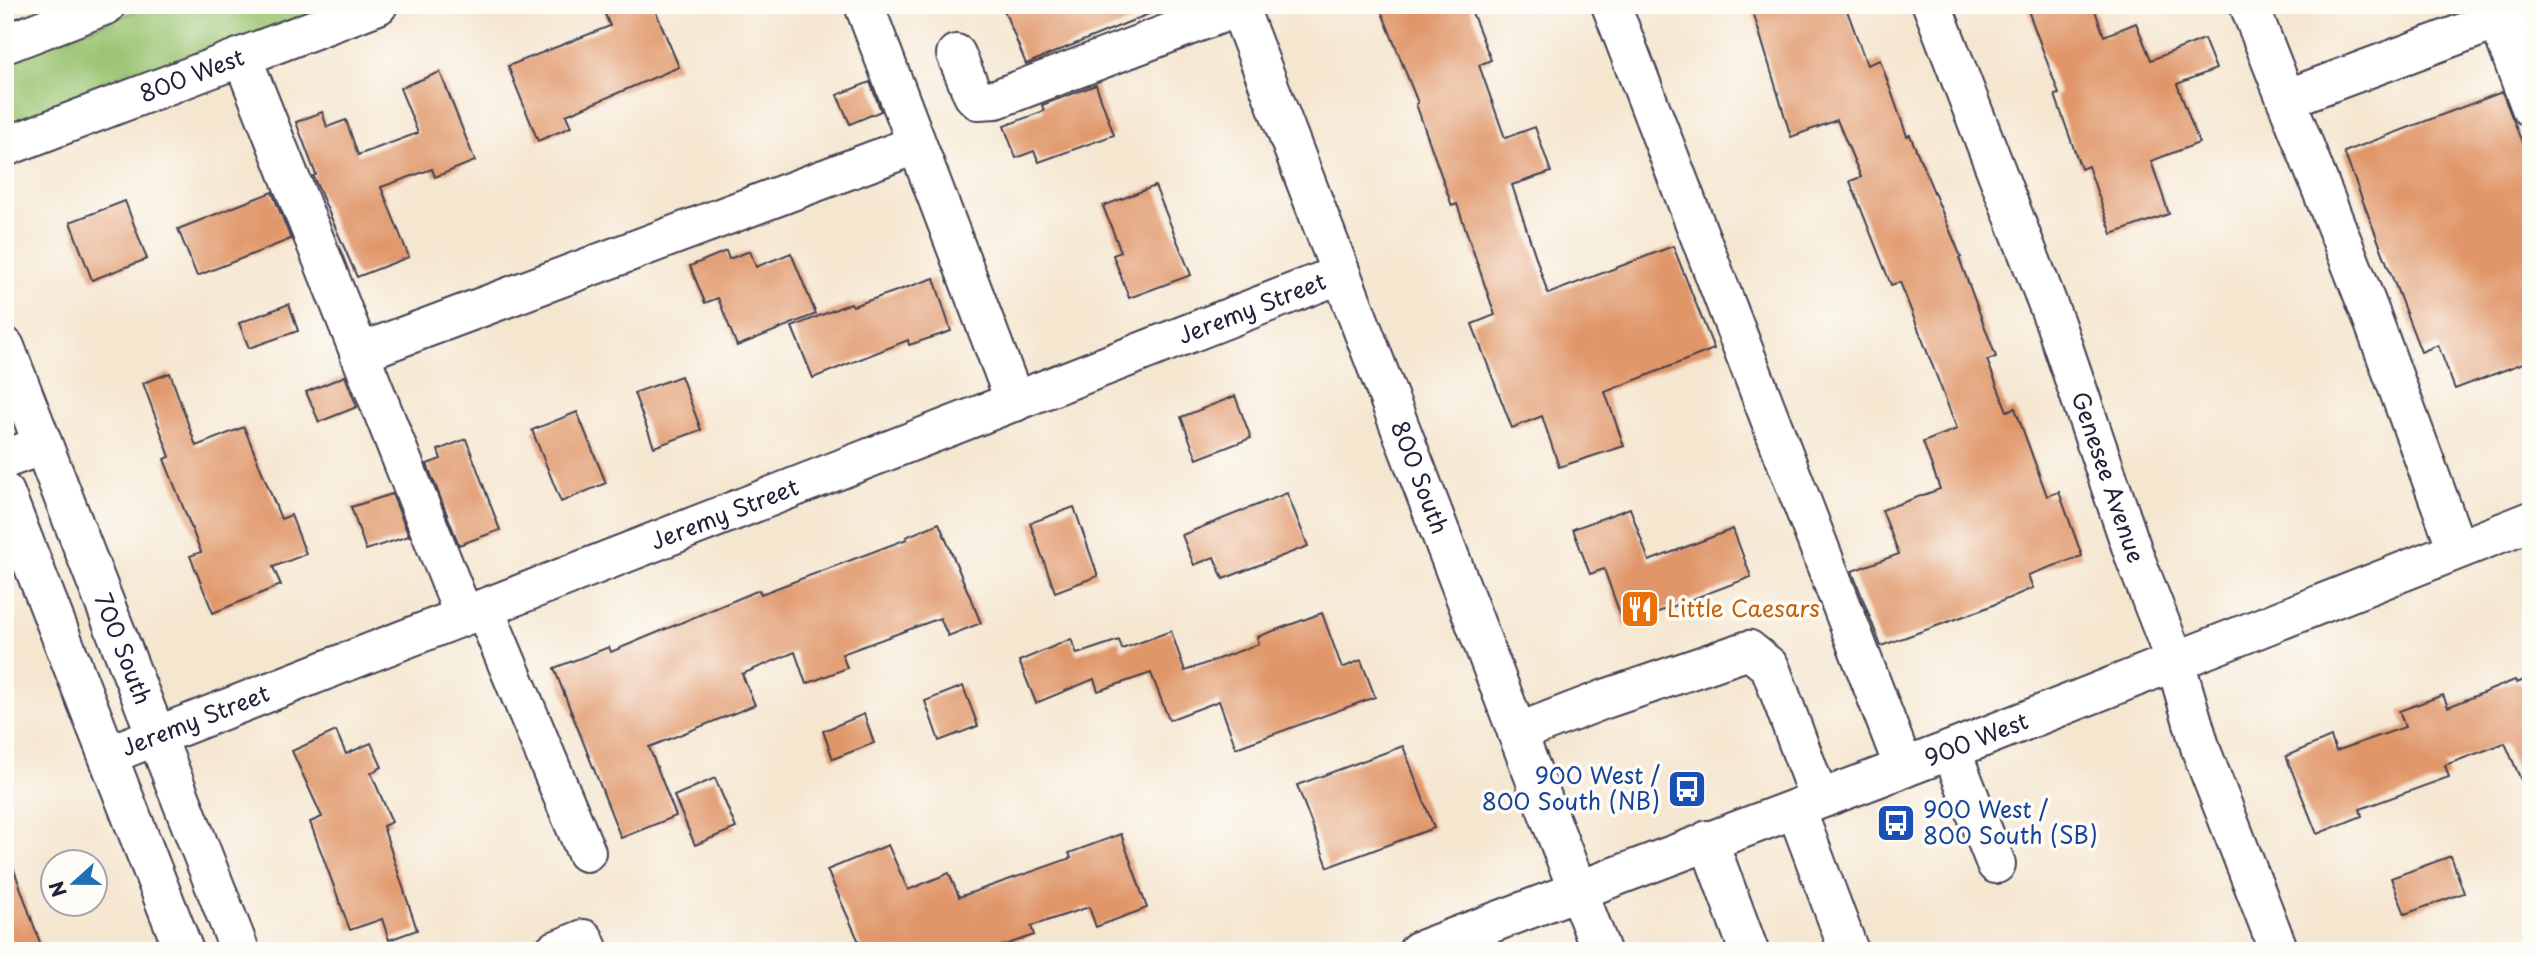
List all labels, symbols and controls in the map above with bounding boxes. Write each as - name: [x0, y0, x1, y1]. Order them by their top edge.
- street label: 800 West: [134, 39, 249, 110]
- street label: Jeremy Street: [1172, 263, 1331, 352]
- street label: Genesee Avenue: [2064, 387, 2154, 567]
- street label: 800 South: [1383, 415, 1458, 539]
- street label: Jeremy Street: [645, 468, 803, 558]
- street label: 700 South: [86, 588, 161, 709]
- restaurant icon: Little Caesars: [1619, 588, 1661, 630]
- place label: Little Caesars: [1667, 590, 1820, 625]
- street label: Jeremy Street: [116, 675, 274, 764]
- street label: 900 West: [1919, 702, 2033, 775]
- place label: 900 West / 800 South (NB): [1482, 757, 1661, 818]
- bus stop icon: 900 West / 800 South (NB): [1666, 768, 1708, 810]
- place label: 900 West / 800 South (SB): [1923, 791, 2098, 852]
- bus stop icon: 900 West / 800 South (SB): [1875, 802, 1917, 844]
- north arrow: [38, 848, 108, 918]
- text: N: [41, 877, 73, 901]

